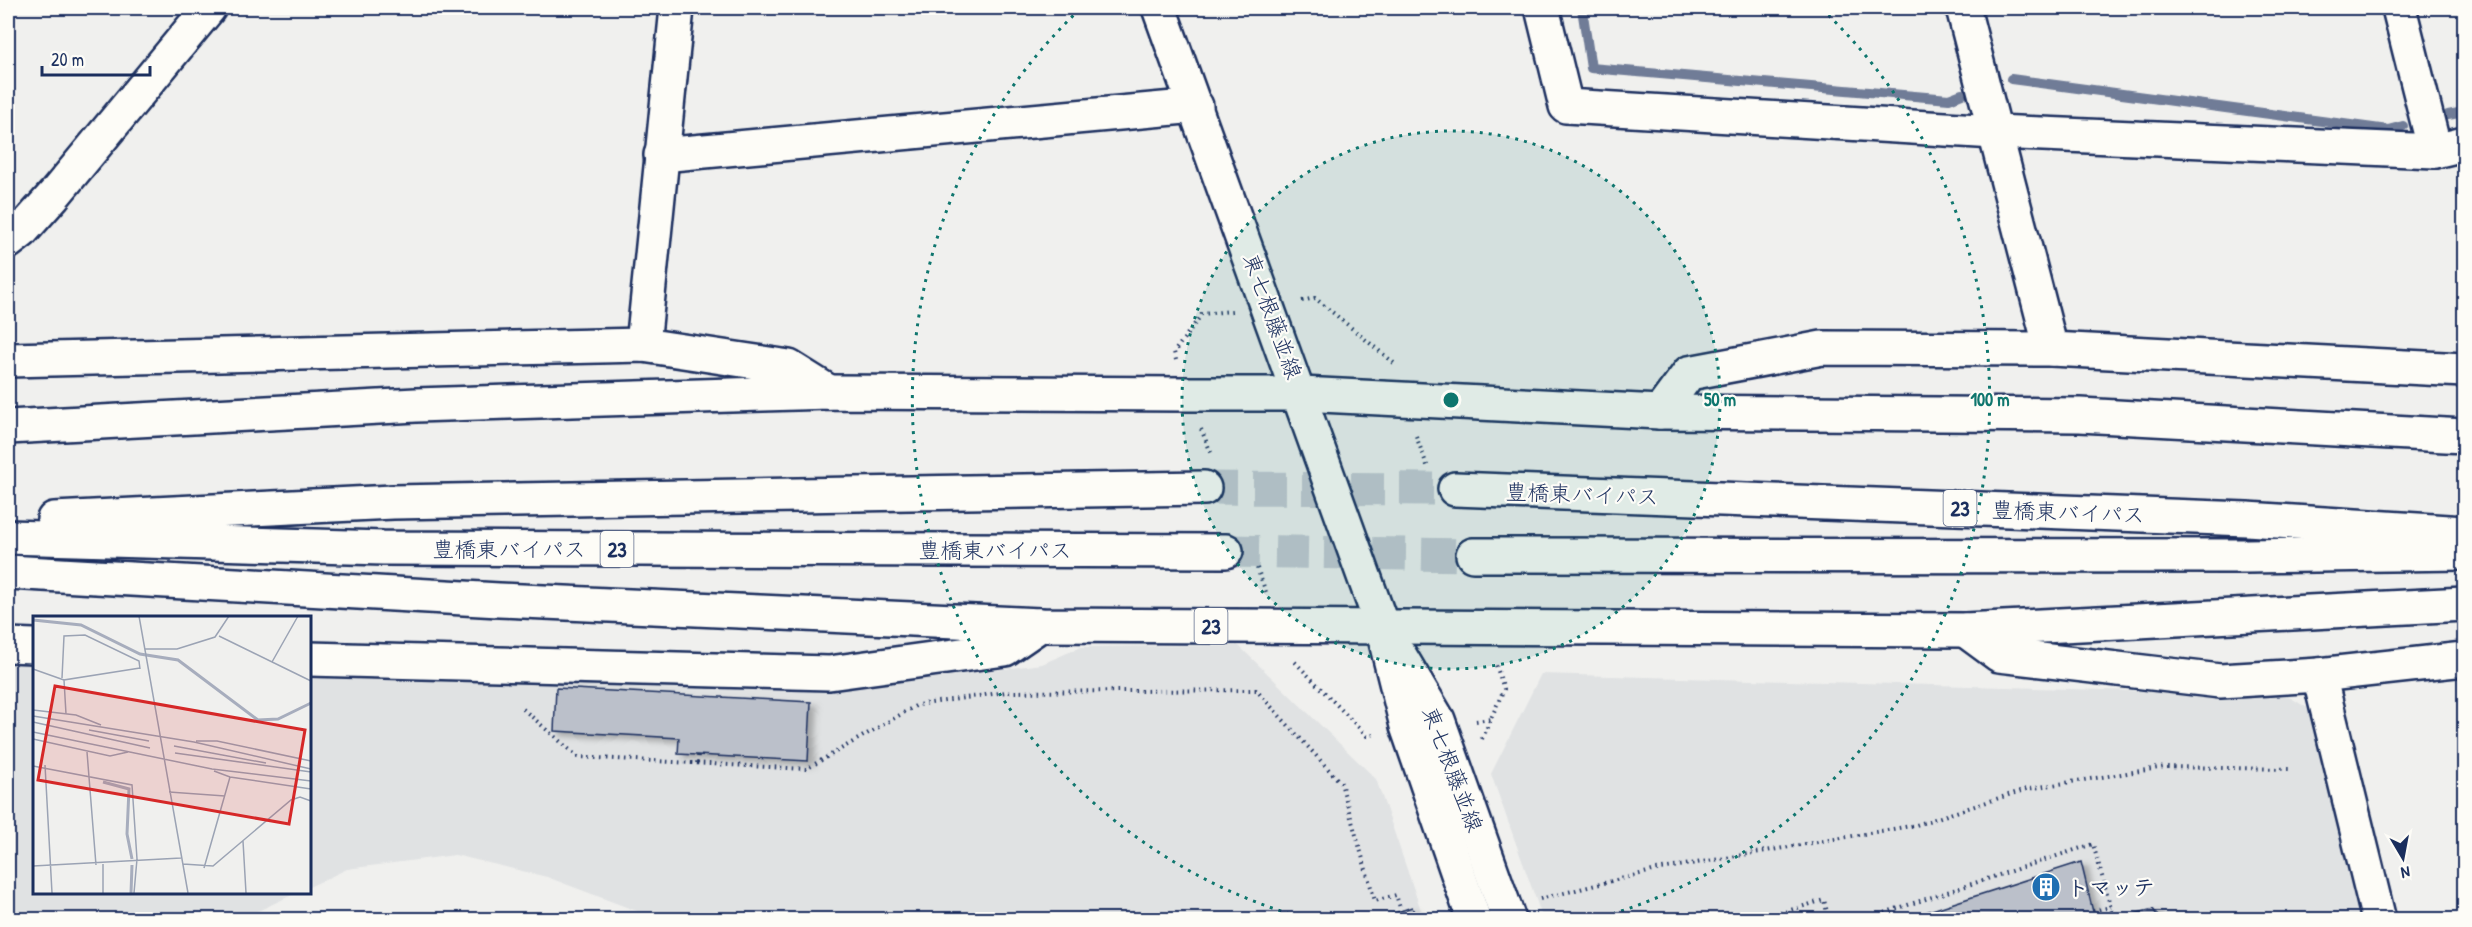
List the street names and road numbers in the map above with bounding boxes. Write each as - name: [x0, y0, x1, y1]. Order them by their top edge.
- street label: 東七根藤並線: [1236, 249, 1310, 383]
- street label: 豊橋東バイパス: [1505, 476, 1659, 512]
- road number: 23: [1944, 490, 1976, 526]
- street label: 豊橋東バイパス: [1991, 494, 2145, 530]
- road number: 23: [600, 531, 634, 567]
- street label: 豊橋東バイパス: [432, 534, 586, 564]
- street label: 豊橋東バイパス: [918, 535, 1072, 565]
- road number: 23: [1194, 608, 1228, 644]
- street label: 東七根藤並線: [1415, 702, 1491, 836]

